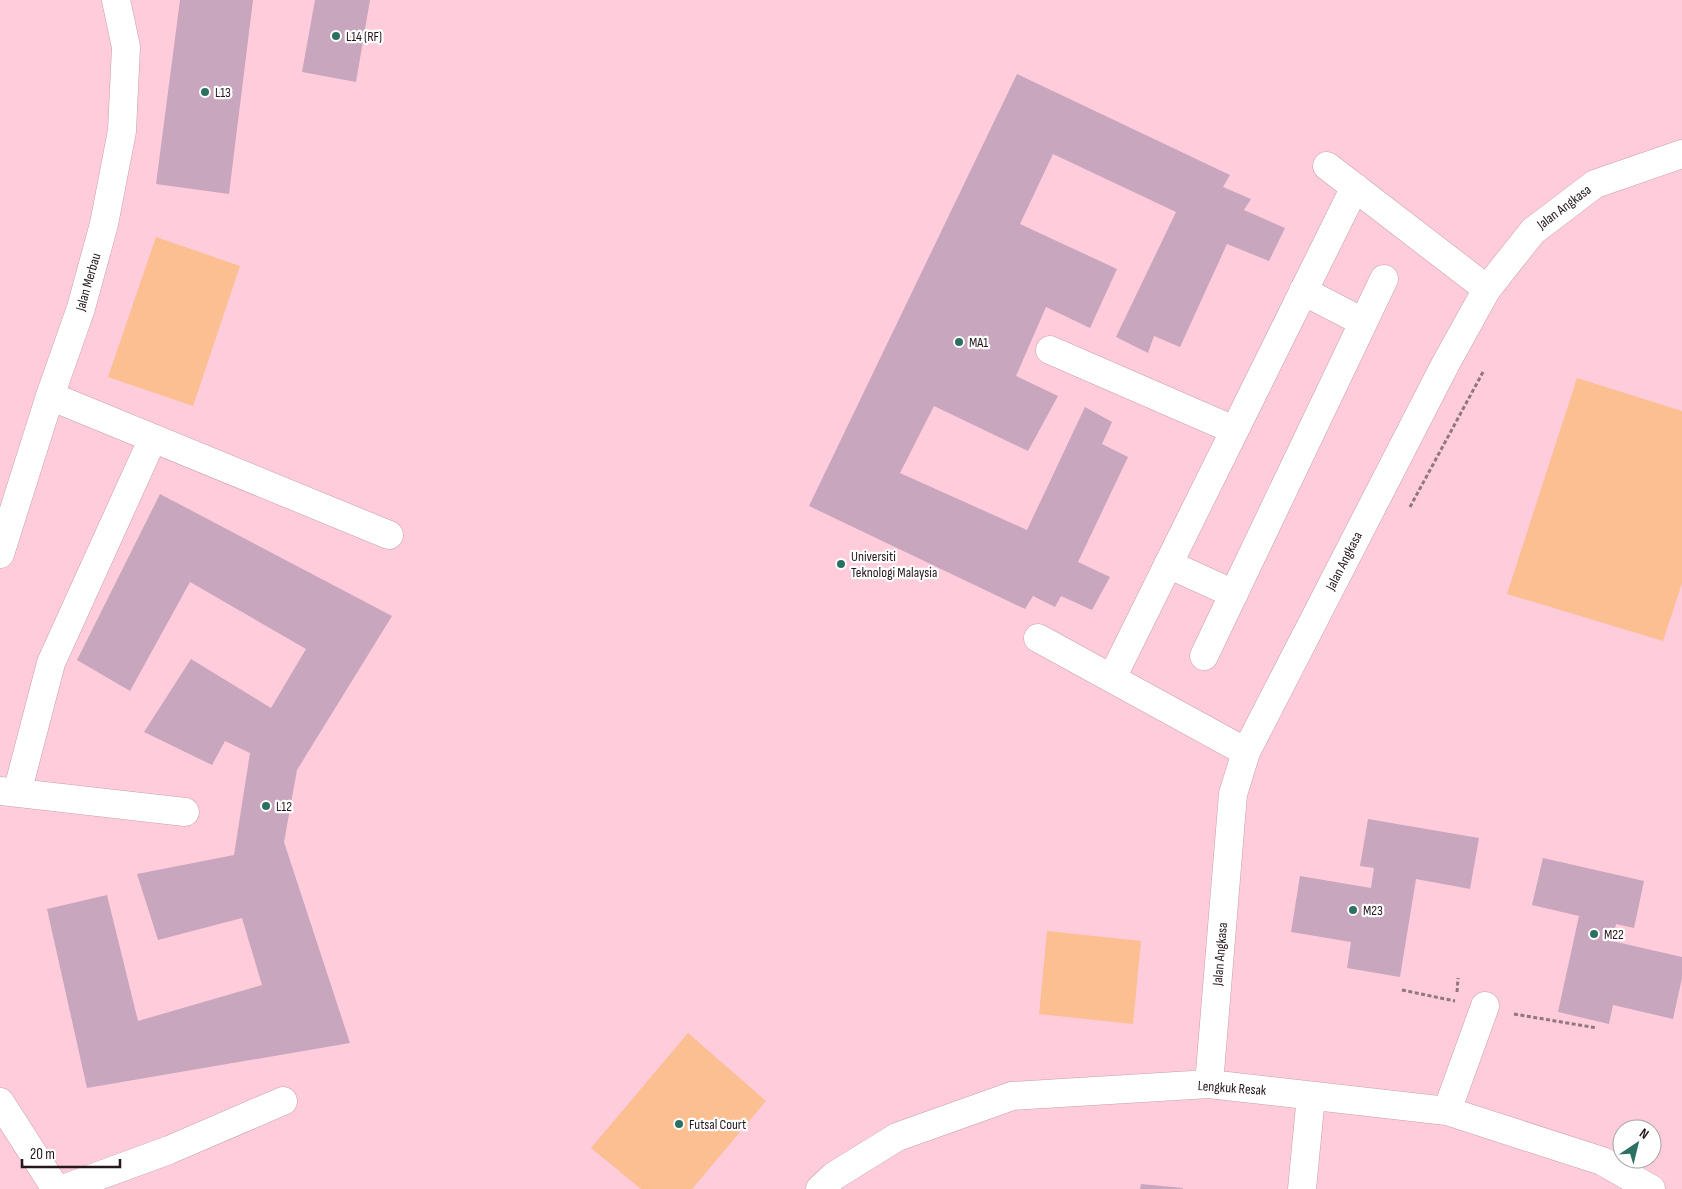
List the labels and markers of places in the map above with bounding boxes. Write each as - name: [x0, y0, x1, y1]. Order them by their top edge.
- place label: L14 (RF): [346, 28, 382, 45]
- marker: L14 (RF): [330, 30, 342, 42]
- place label: L13: [215, 84, 231, 101]
- marker: L13: [199, 86, 211, 98]
- place label: MA1: [969, 334, 988, 351]
- marker: MA1: [953, 336, 965, 348]
- place label: Universiti Teknologi Malaysia: [851, 548, 937, 581]
- marker: Universiti Teknologi Malaysia: [835, 558, 847, 570]
- place label: L12: [276, 798, 292, 815]
- marker: L12: [260, 800, 272, 812]
- place label: M23: [1363, 902, 1383, 919]
- marker: M23: [1347, 904, 1359, 916]
- place label: M22: [1604, 926, 1624, 943]
- marker: M22: [1588, 928, 1600, 940]
- place label: Futsal Court: [689, 1116, 746, 1133]
- marker: Futsal Court: [673, 1118, 685, 1130]

